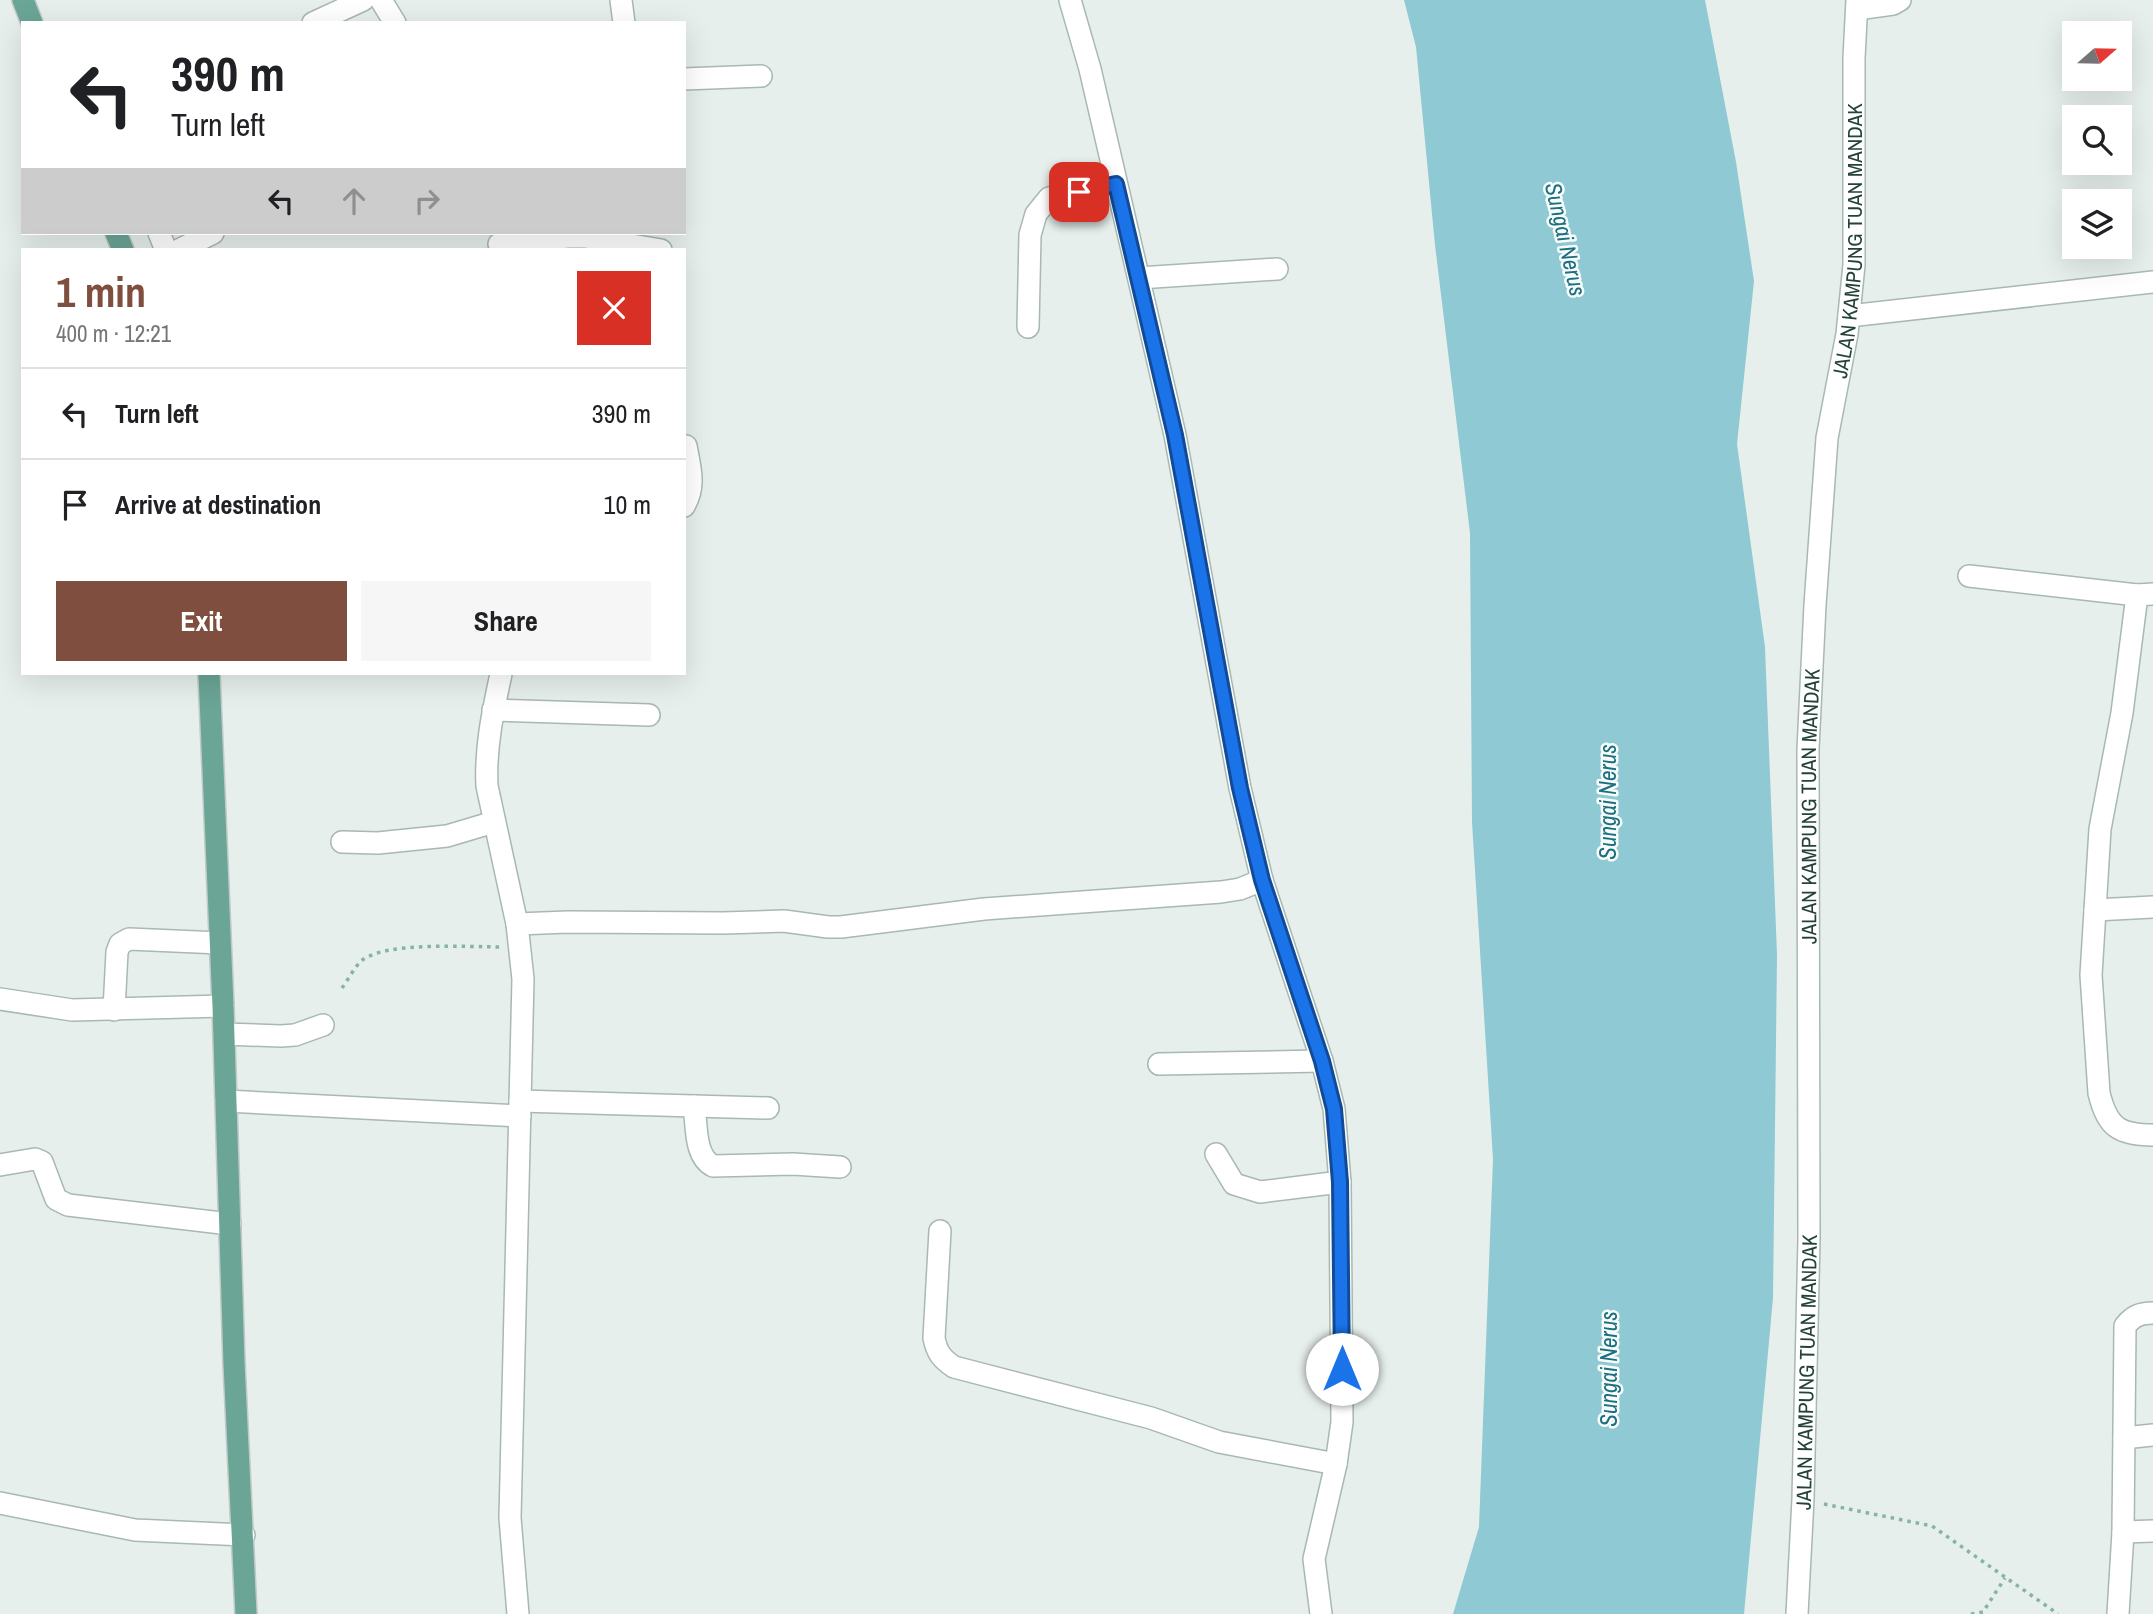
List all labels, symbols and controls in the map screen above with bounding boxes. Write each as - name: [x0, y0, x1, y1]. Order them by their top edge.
- north arrow: [2062, 21, 2132, 91]
- map controls: [2062, 21, 2132, 259]
- text: 390 m: [171, 40, 285, 106]
- icon: left: [56, 49, 147, 140]
- text: Turn left: [171, 103, 265, 146]
- street label: JALAN KAMPUNG TUAN MANDAK: [1824, 103, 1869, 380]
- button: search: [2062, 105, 2132, 175]
- pin: [1049, 162, 1109, 222]
- icon: arrive: [1060, 173, 1098, 211]
- water label: Sungai Nerus: [1538, 179, 1594, 299]
- icon: left: [262, 182, 300, 220]
- icon: ahead: [335, 182, 373, 220]
- icon: right: [408, 182, 446, 220]
- button: layers: [2062, 189, 2132, 259]
- text: 1 min: [56, 264, 146, 320]
- button: close: [577, 271, 651, 345]
- text: 400 m · 12:21: [56, 318, 171, 349]
- icon: left: [56, 395, 94, 433]
- text: Turn left: [115, 396, 199, 431]
- text: 390 m: [592, 396, 651, 431]
- icon: arrive: [56, 486, 94, 524]
- text: Arrive at destination: [115, 487, 321, 522]
- text: 10 m: [604, 487, 651, 522]
- button: Exit: [56, 581, 347, 661]
- button: Share: [361, 581, 651, 661]
- street label: JALAN KAMPUNG TUAN MANDAK: [1793, 667, 1826, 944]
- water label: Sungai Nerus: [1592, 744, 1623, 860]
- street label: JALAN KAMPUNG TUAN MANDAK: [1788, 1234, 1824, 1511]
- water label: Sungai Nerus: [1593, 1311, 1624, 1427]
- position arrow: [1305, 1332, 1379, 1406]

